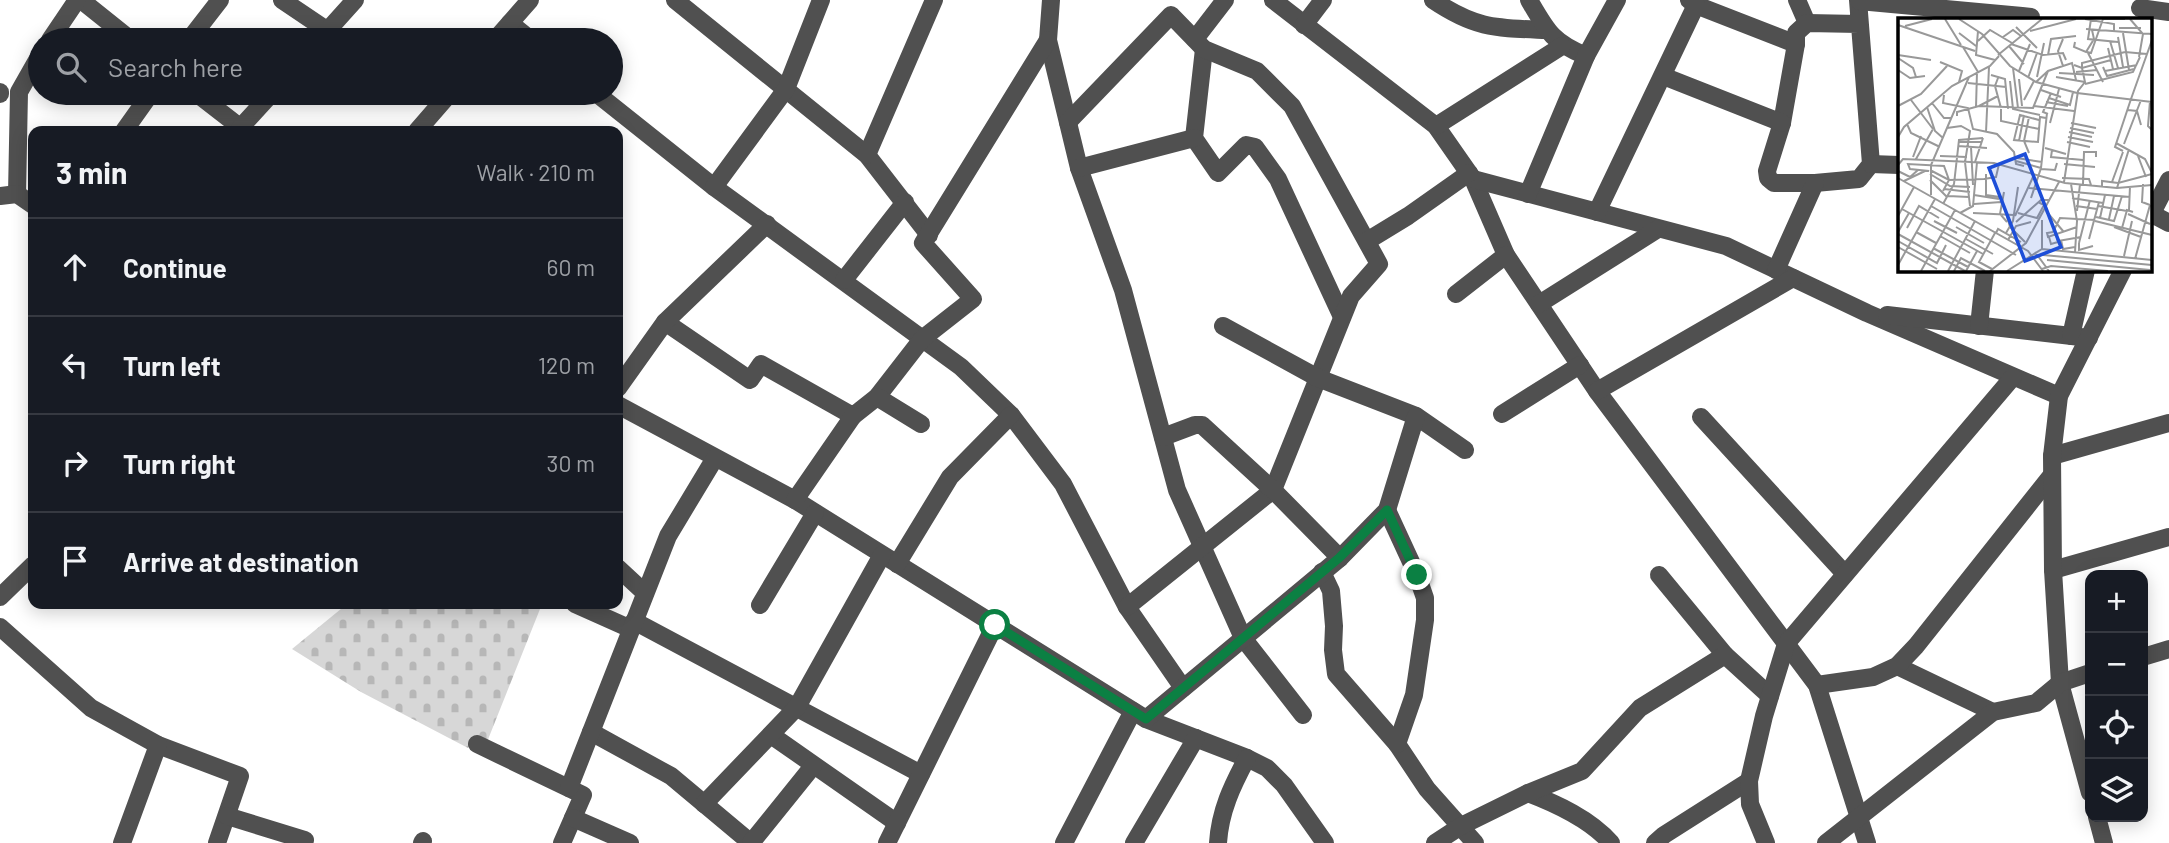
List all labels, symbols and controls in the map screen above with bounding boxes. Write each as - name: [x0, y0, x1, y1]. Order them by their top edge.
- inset map: [1898, 18, 2152, 271]
- search box: [28, 28, 623, 105]
- icon: search: [52, 48, 90, 86]
- text: Search here: [108, 51, 243, 82]
- text: 3 min: [56, 154, 127, 190]
- text: Walk · 210 m: [477, 158, 595, 186]
- icon: ahead: [56, 248, 94, 286]
- text: Continue: [123, 252, 227, 283]
- text: 60 m: [547, 253, 595, 281]
- icon: left: [56, 346, 94, 384]
- text: Turn left: [123, 350, 221, 381]
- text: 120 m: [538, 351, 595, 379]
- icon: right: [56, 444, 94, 482]
- text: Turn right: [123, 448, 236, 479]
- text: 30 m: [547, 449, 595, 477]
- icon: arrive: [56, 542, 94, 580]
- text: Arrive at destination: [123, 546, 359, 577]
- route end: [1401, 559, 1432, 590]
- map controls: [2085, 570, 2148, 822]
- button: +: [2085, 570, 2148, 633]
- route start: [979, 609, 1010, 640]
- button: −: [2085, 633, 2148, 696]
- button: locate: [2085, 696, 2148, 759]
- button: layers: [2085, 759, 2148, 822]

